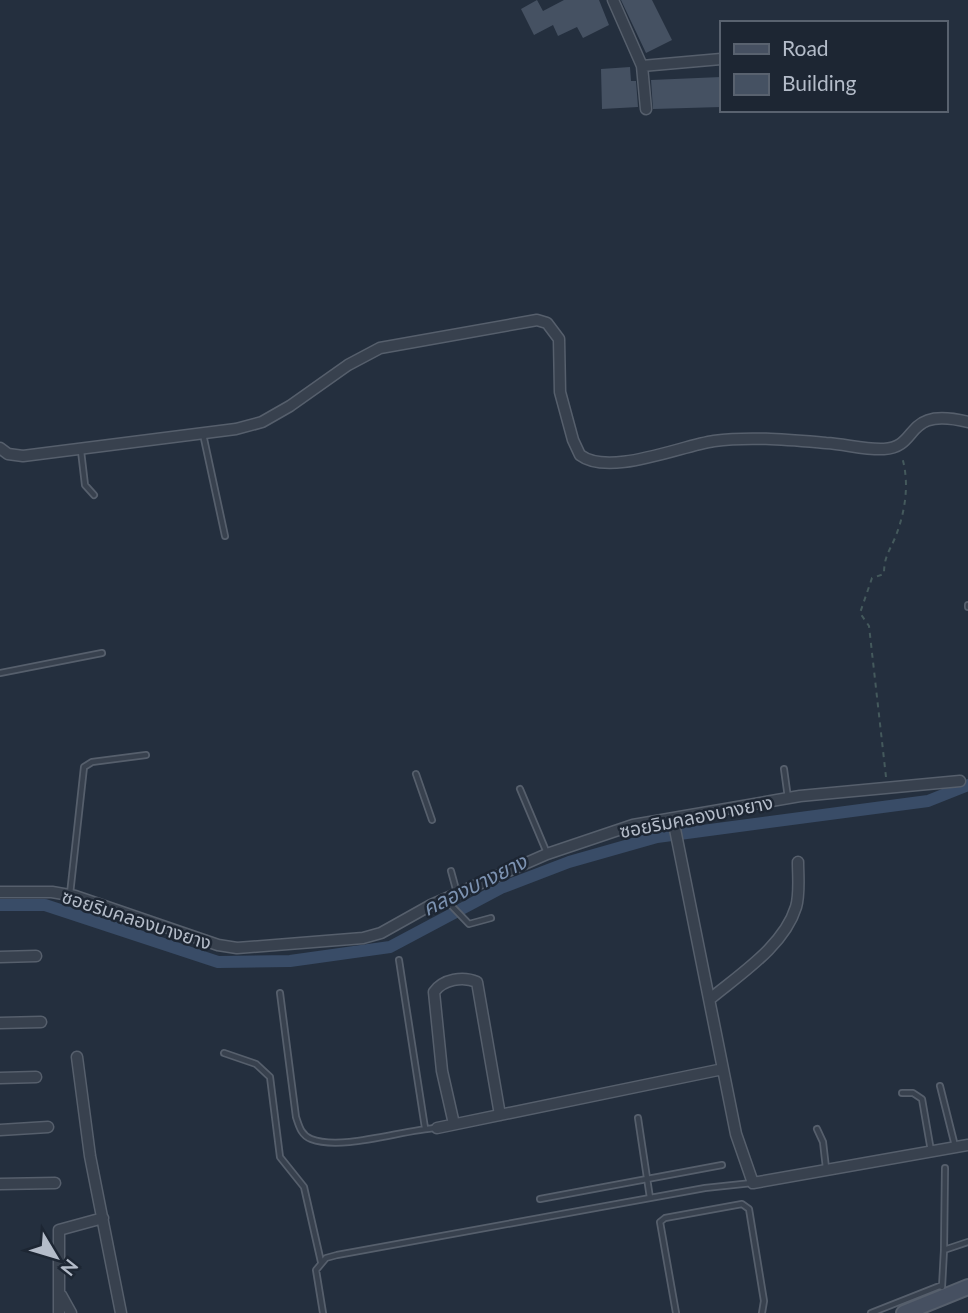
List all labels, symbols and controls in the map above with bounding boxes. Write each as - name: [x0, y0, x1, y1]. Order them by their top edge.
- legend: [720, 21, 947, 112]
- text: Road: [782, 35, 829, 60]
- text: Building: [782, 70, 857, 95]
- street label: ซอยริมคลองบางยาง: [617, 790, 775, 842]
- water label: คลองบางยาง: [418, 847, 532, 920]
- street label: ซอยริมคลองบางยาง: [59, 884, 215, 954]
- north arrow: [21, 1222, 91, 1292]
- text: N: [56, 1255, 83, 1281]

